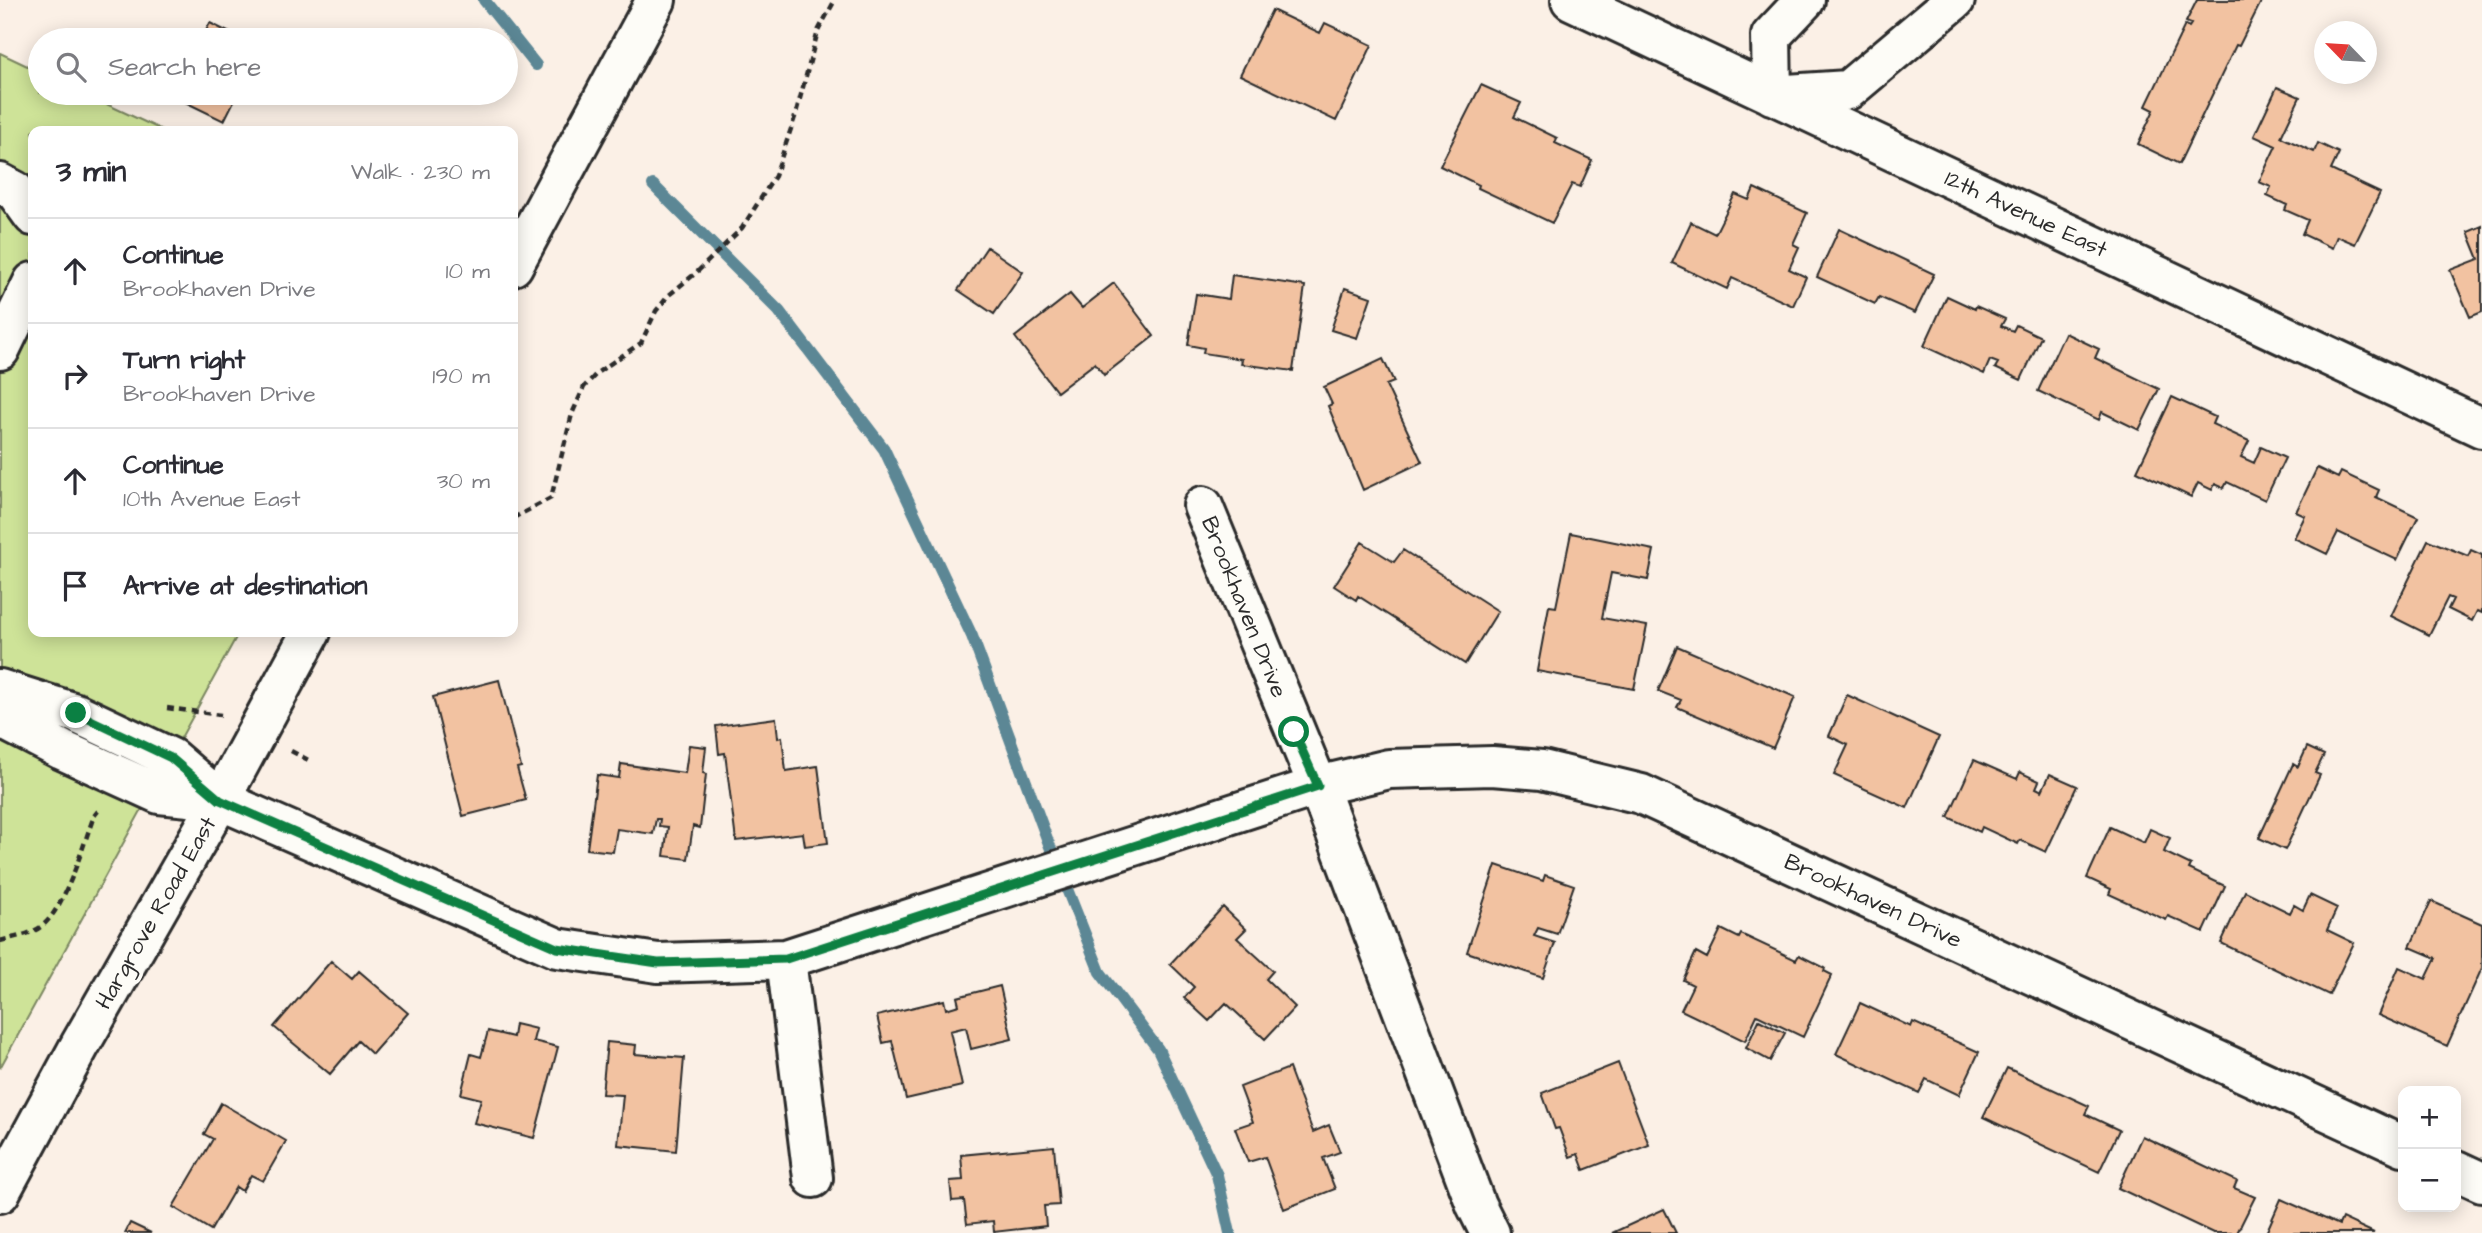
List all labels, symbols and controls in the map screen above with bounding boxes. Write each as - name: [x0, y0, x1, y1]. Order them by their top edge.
- north arrow: [2314, 21, 2377, 84]
- search box: [28, 28, 518, 105]
- icon: search: [52, 48, 90, 86]
- text: Search here: [108, 49, 261, 85]
- text: 3 min: [56, 151, 126, 193]
- text: Walk · 230 m: [351, 156, 490, 188]
- street label: 12th Avenue East: [1939, 162, 2113, 266]
- text: Continue: [123, 237, 224, 273]
- icon: ahead: [56, 252, 94, 290]
- text: 10 m: [445, 255, 490, 287]
- text: Brookhaven Drive: [123, 273, 316, 305]
- text: Turn right: [123, 342, 245, 378]
- icon: right: [56, 357, 94, 395]
- text: 190 m: [432, 360, 490, 392]
- text: Brookhaven Drive: [123, 378, 316, 410]
- text: Continue: [123, 447, 224, 483]
- icon: ahead: [56, 462, 94, 500]
- text: 30 m: [437, 465, 490, 497]
- text: 10th Avenue East: [123, 483, 300, 515]
- street label: Brookhaven Drive: [1193, 512, 1295, 702]
- icon: arrive: [56, 567, 94, 605]
- text: Arrive at destination: [123, 568, 368, 604]
- route end: [60, 697, 91, 728]
- route start: [1278, 716, 1309, 747]
- street label: Hargrove Road East: [88, 810, 225, 1016]
- street label: Brookhaven Drive: [1779, 846, 1967, 956]
- map controls: [2398, 1086, 2461, 1212]
- button: +: [2398, 1086, 2461, 1149]
- button: −: [2398, 1149, 2461, 1212]

